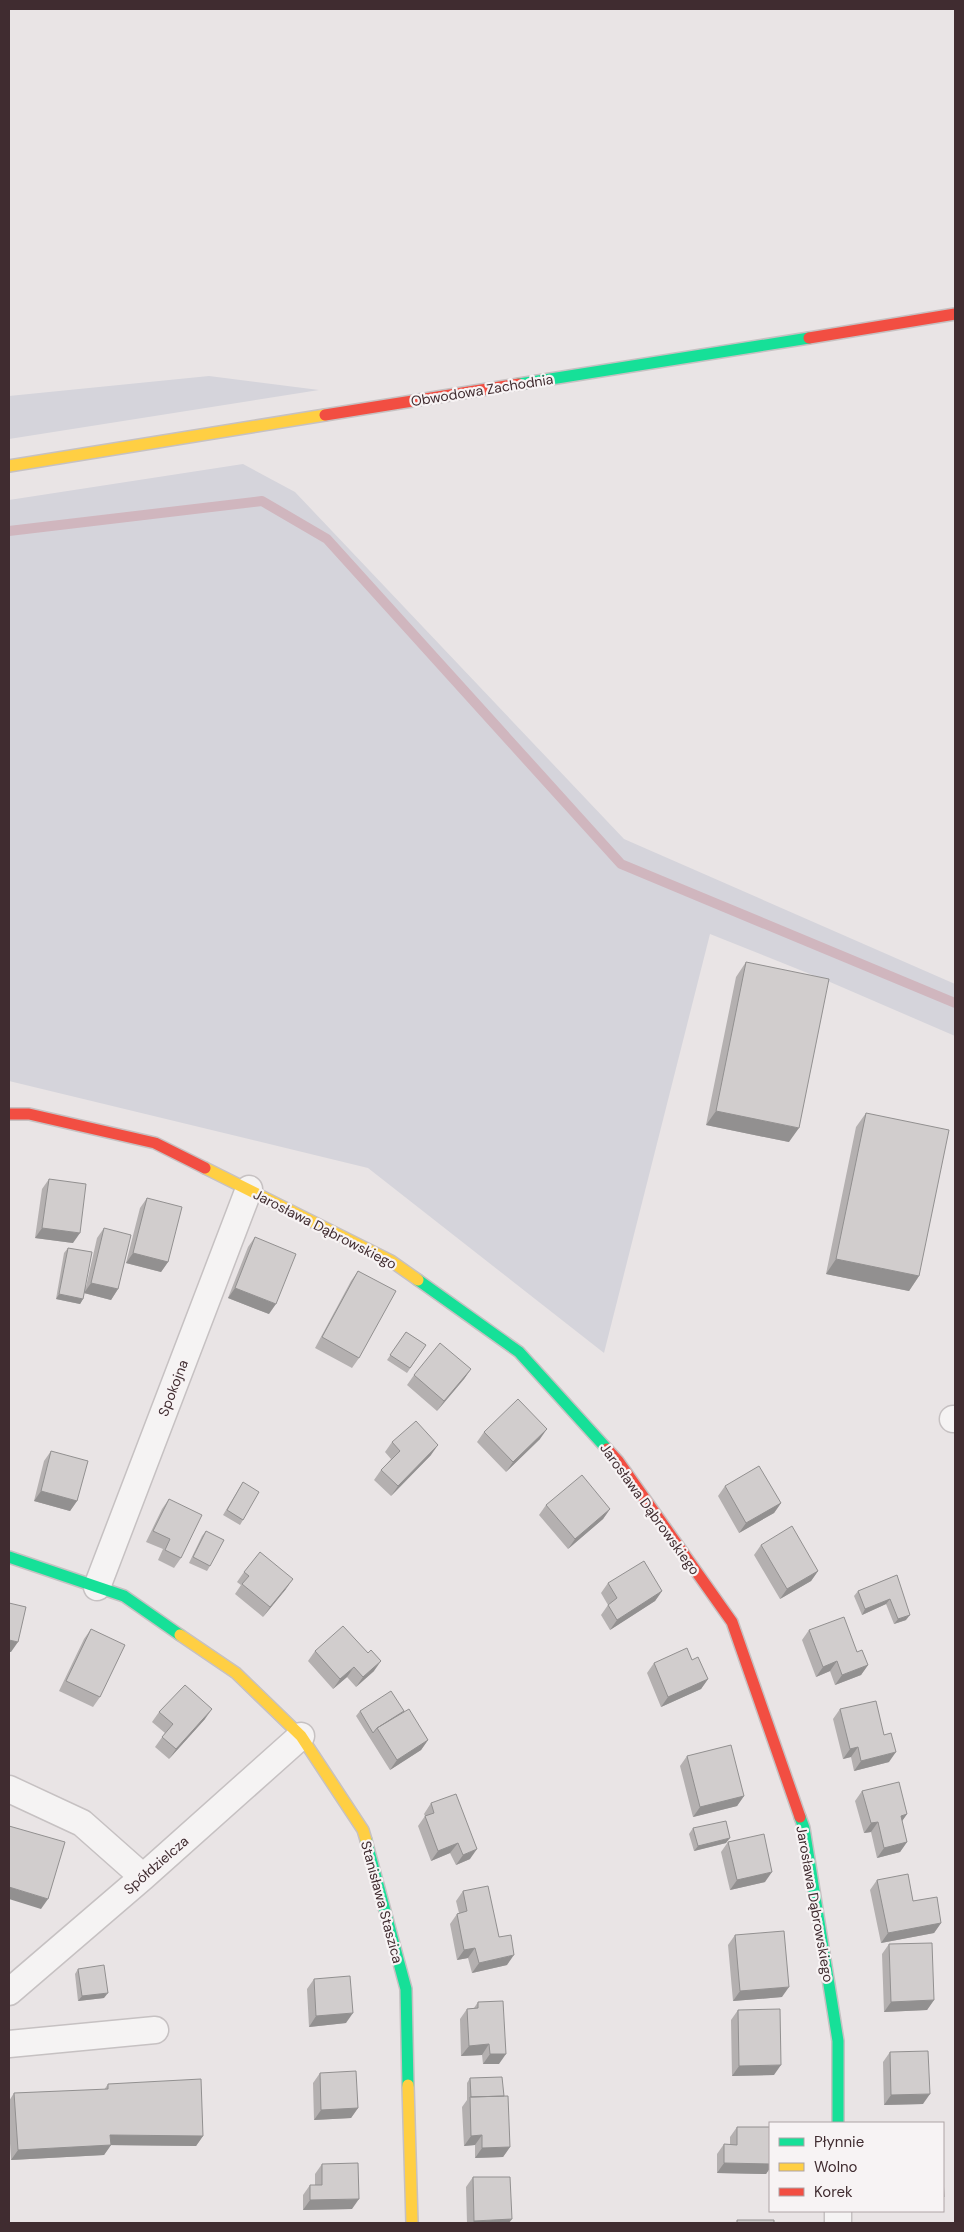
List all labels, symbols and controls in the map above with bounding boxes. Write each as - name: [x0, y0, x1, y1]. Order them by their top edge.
- street label: Obwodowa Zachodnia: [409, 370, 555, 410]
- street label: Jarosława Dąbrowskiego: [250, 1185, 400, 1273]
- street label: Spokojna: [154, 1357, 192, 1419]
- street label: Jarosława Dąbrowskiego: [596, 1440, 704, 1578]
- street label: Jarosława Dąbrowskiego: [792, 1824, 838, 1984]
- street label: Spółdzielcza: [120, 1832, 192, 1898]
- street label: Stanisława Staszica: [357, 1839, 407, 1965]
- legend: [769, 2122, 944, 2212]
- text: Płynnie: [814, 2132, 864, 2152]
- text: Wolno: [814, 2157, 858, 2177]
- text: Korek: [814, 2182, 853, 2202]

